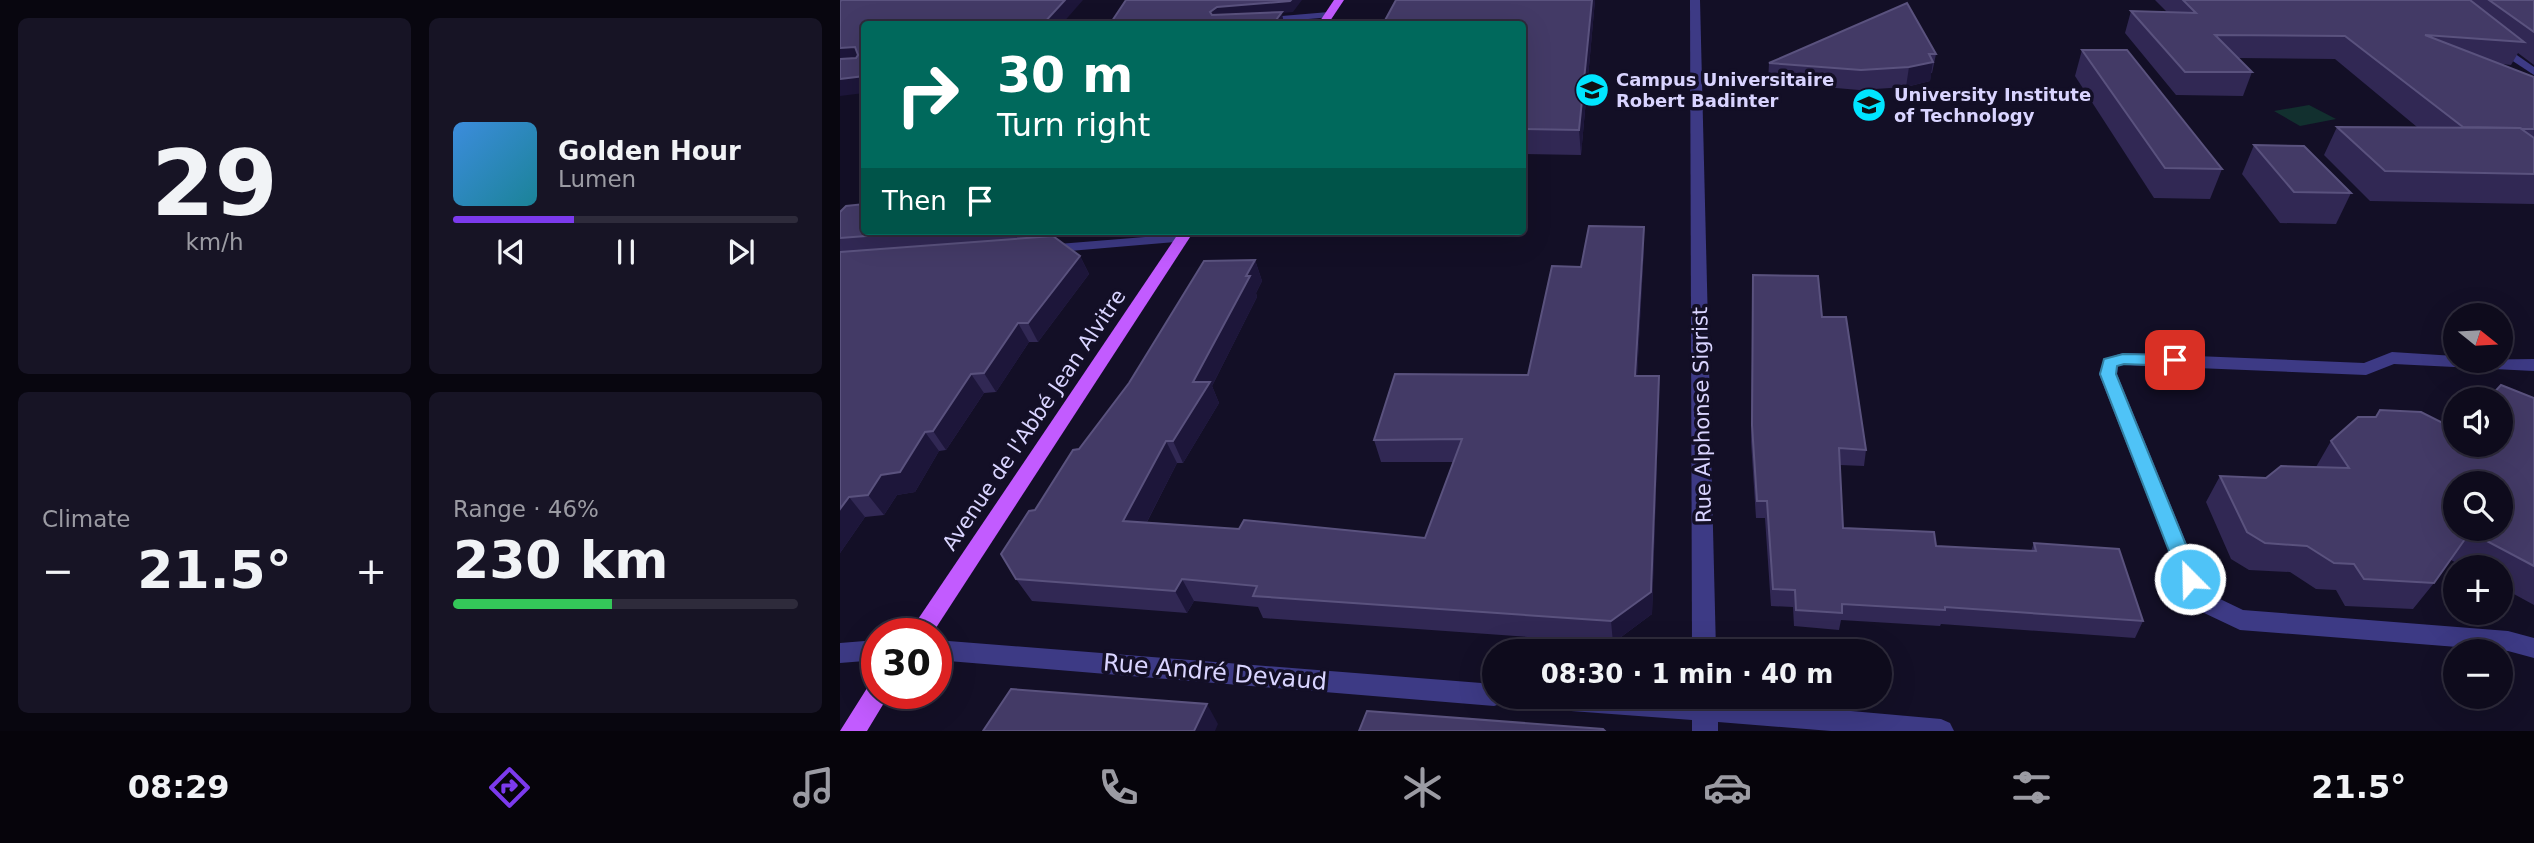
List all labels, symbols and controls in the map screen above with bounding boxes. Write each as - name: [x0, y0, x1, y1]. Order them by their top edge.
- text: 30 m: [997, 47, 1133, 104]
- icon: right: [882, 49, 973, 140]
- place label: Campus Universitaire Robert Badinter: [1616, 69, 1834, 111]
- school or university icon: Campus Universitaire Robert Badinter: [1573, 71, 1611, 109]
- place label: University Institute of Technology: [1894, 84, 2091, 126]
- school or university icon: University Institute of Technology: [1850, 86, 1888, 124]
- text: Turn right: [997, 106, 1150, 144]
- text: 29: [151, 131, 278, 236]
- text: Golden Hour: [558, 136, 741, 166]
- text: Lumen: [558, 166, 636, 192]
- icon: arrive: [961, 182, 999, 220]
- text: Then: [882, 186, 947, 216]
- text: km/h: [185, 229, 244, 255]
- icon: previous: [492, 233, 530, 271]
- icon: pause: [607, 233, 645, 271]
- icon: next: [722, 233, 760, 271]
- street label: Avenue de l'Abbé Jean Alvitre: [937, 285, 1131, 555]
- north arrow: [2443, 303, 2513, 373]
- map controls: [2443, 303, 2513, 709]
- street label: Rue Alphonse Sigrist: [1688, 307, 1716, 523]
- pin: [2145, 330, 2205, 390]
- icon: arrive: [2156, 341, 2194, 379]
- button: sound: [2443, 387, 2513, 457]
- button: search: [2443, 471, 2513, 541]
- text: Range · 46%: [453, 496, 599, 522]
- text: Climate: [42, 506, 131, 532]
- text: 230 km: [453, 530, 668, 590]
- text: 21.5°: [137, 540, 292, 600]
- position arrow: [2153, 542, 2227, 616]
- text: −: [42, 549, 74, 593]
- text: +: [355, 549, 387, 593]
- button: +: [2443, 555, 2513, 625]
- speed limit sign: 30: [861, 618, 952, 709]
- button: −: [2443, 639, 2513, 709]
- street label: Rue André Devaud: [1102, 648, 1328, 696]
- text: 08:30 · 1 min · 40 m: [1541, 659, 1833, 689]
- icon: directions: [485, 763, 534, 812]
- icon: music: [789, 763, 838, 812]
- icon: phone: [1094, 763, 1143, 812]
- icon: climate: [1398, 763, 1447, 812]
- icon: car: [1703, 763, 1752, 812]
- icon: filters: [2007, 763, 2056, 812]
- text: 08:29: [128, 768, 230, 806]
- text: 21.5°: [2311, 768, 2406, 806]

